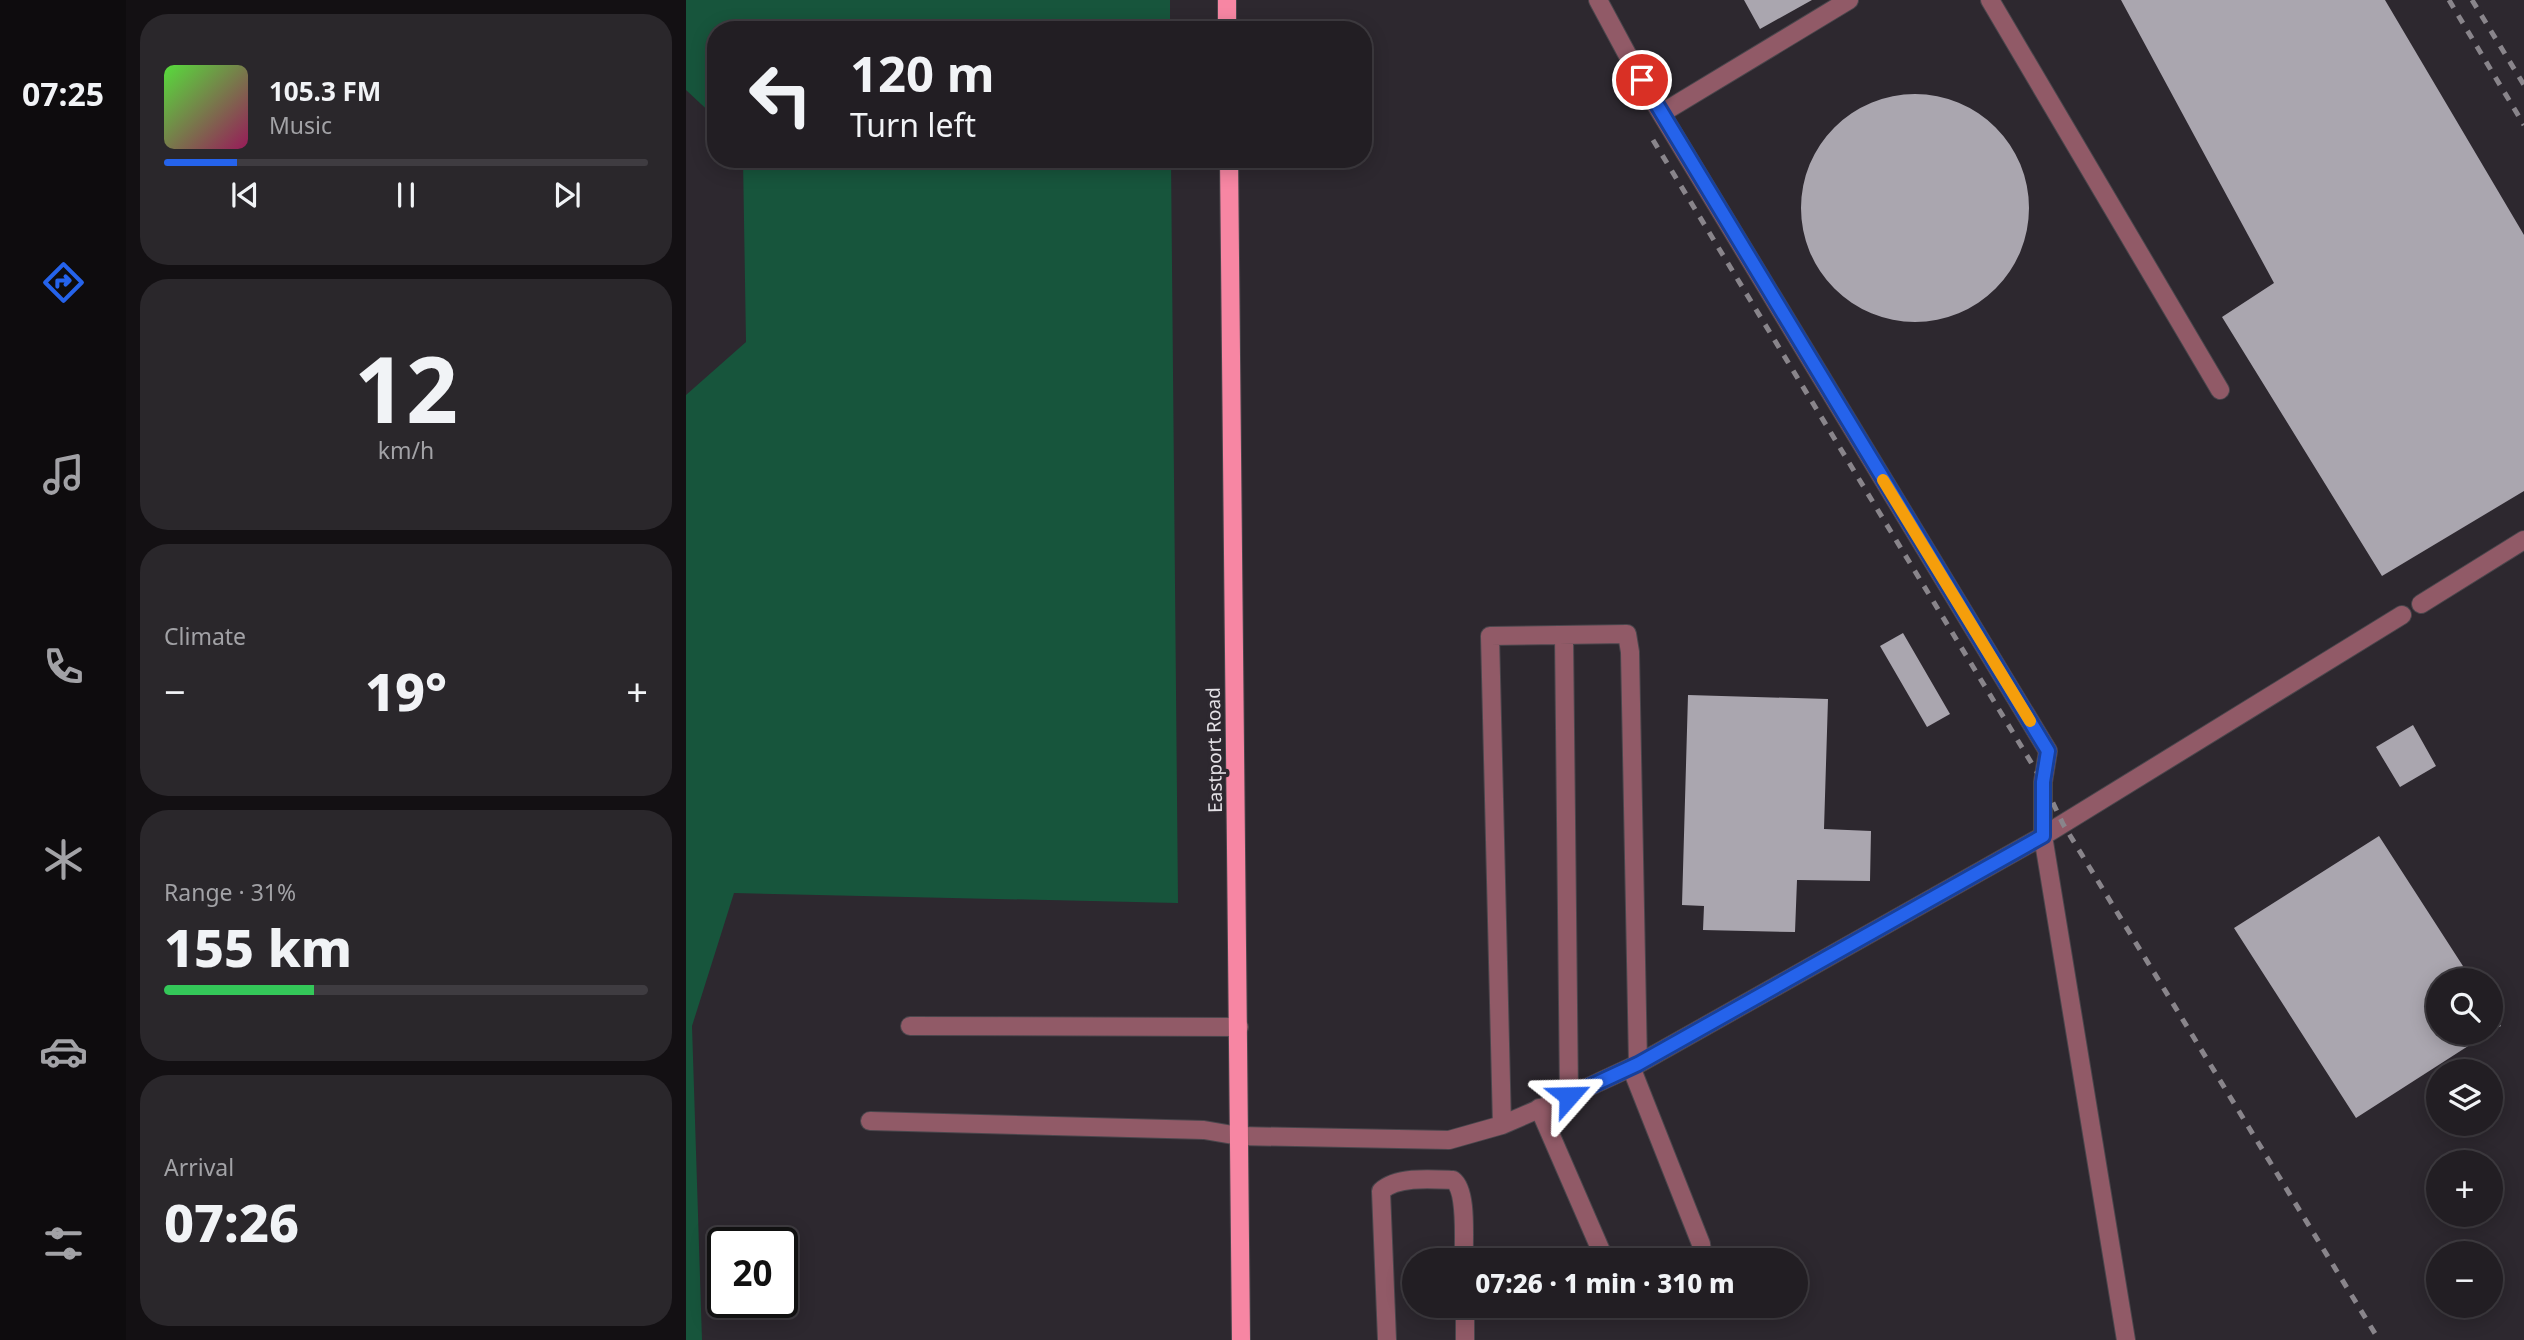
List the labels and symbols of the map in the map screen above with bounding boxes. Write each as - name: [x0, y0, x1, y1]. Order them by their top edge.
- pin: [1612, 50, 1672, 110]
- street label: Eastport Road: [1200, 687, 1228, 813]
- position arrow: [1532, 1059, 1606, 1133]
- speed limit sign: 20: [707, 1227, 798, 1318]

